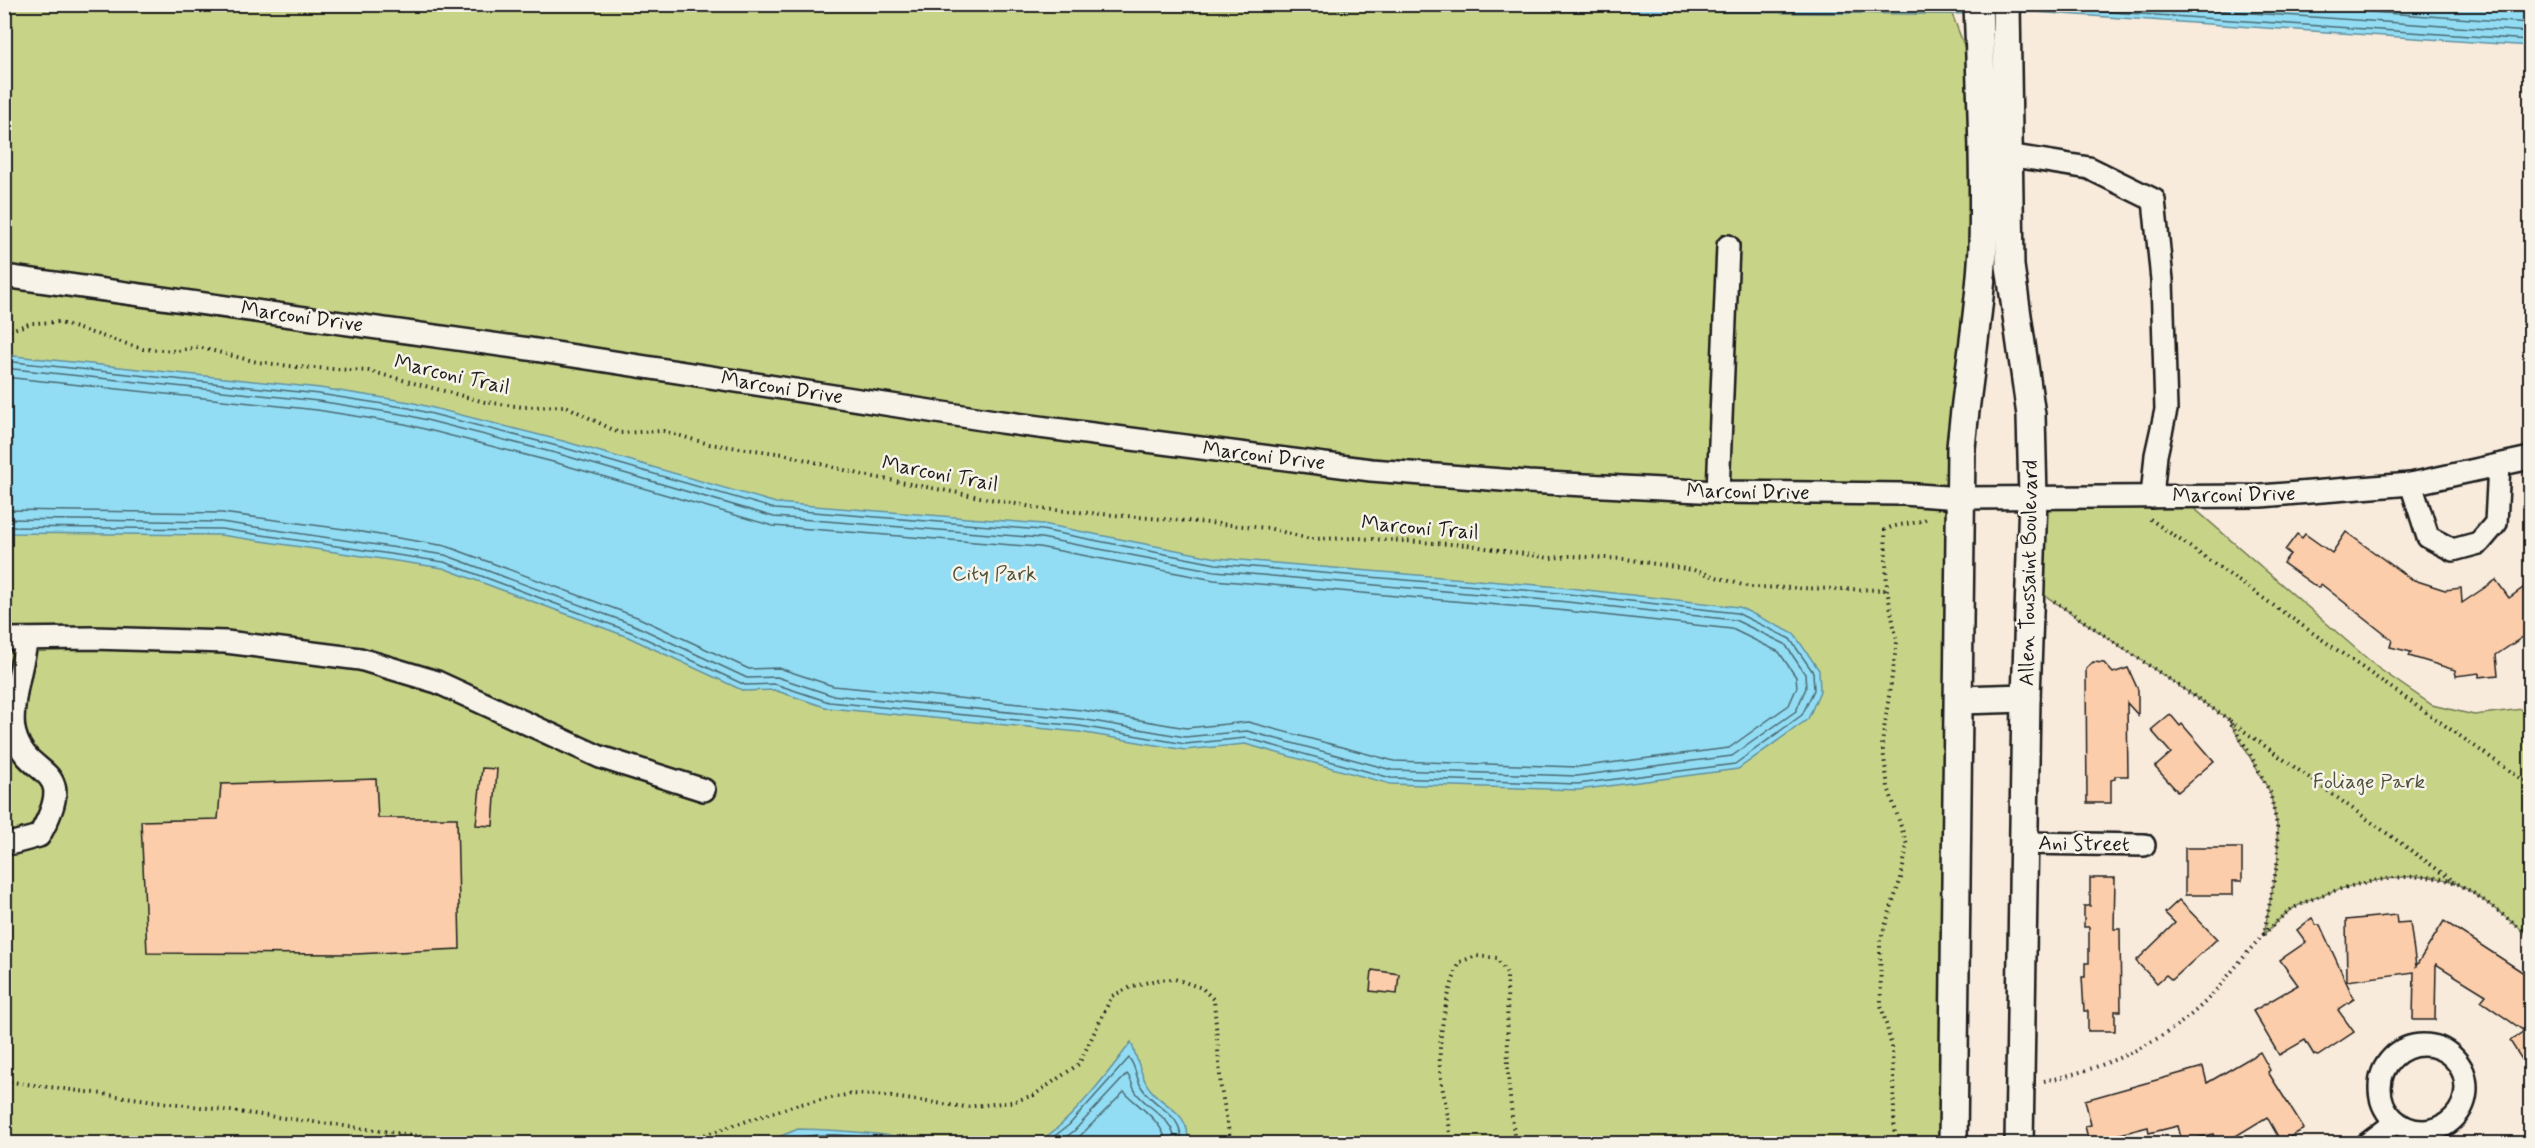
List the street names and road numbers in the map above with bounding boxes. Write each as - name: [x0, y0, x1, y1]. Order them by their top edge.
- street label: Marconi Drive: [239, 295, 365, 339]
- street label: Marconi Trail: [391, 348, 513, 402]
- street label: Marconi Drive: [719, 365, 845, 411]
- street label: Marconi Drive: [1201, 435, 1327, 477]
- street label: Marconi Trail: [879, 449, 1001, 499]
- street label: Allen Toussaint Boulevard: [2013, 460, 2045, 686]
- street label: Marconi Drive: [1686, 477, 1810, 507]
- street label: Marconi Drive: [2172, 480, 2296, 510]
- street label: Marconi Trail: [1360, 509, 1480, 547]
- street label: Ani Street: [2038, 829, 2130, 859]

